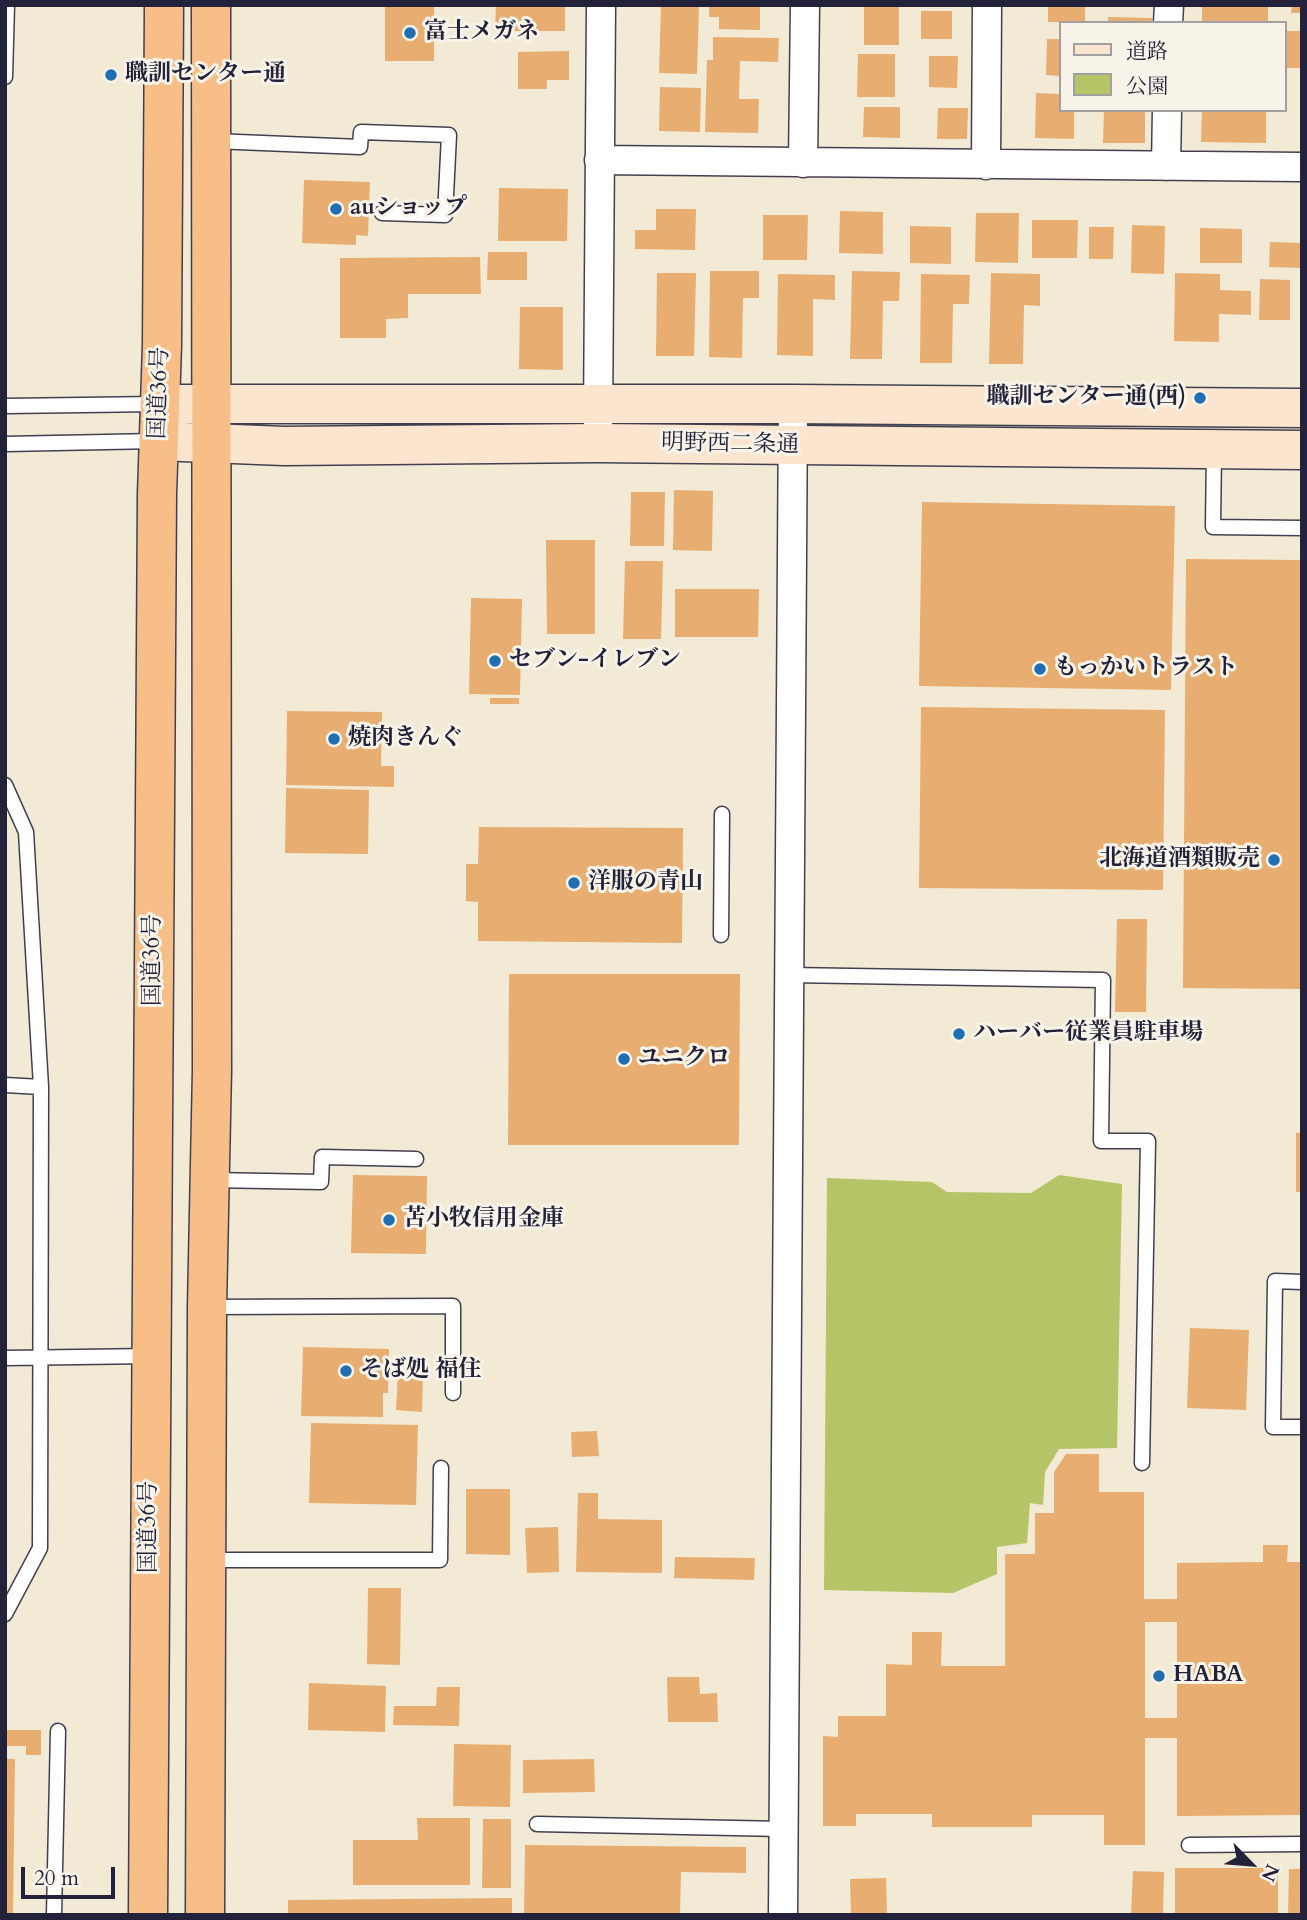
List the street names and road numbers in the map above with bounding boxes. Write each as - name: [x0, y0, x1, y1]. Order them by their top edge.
- street label: 国道36号: [145, 346, 175, 440]
- street label: 明野西二条通: [661, 430, 799, 460]
- street label: 国道36号: [140, 914, 168, 1006]
- street label: 国道36号: [136, 1481, 164, 1573]

